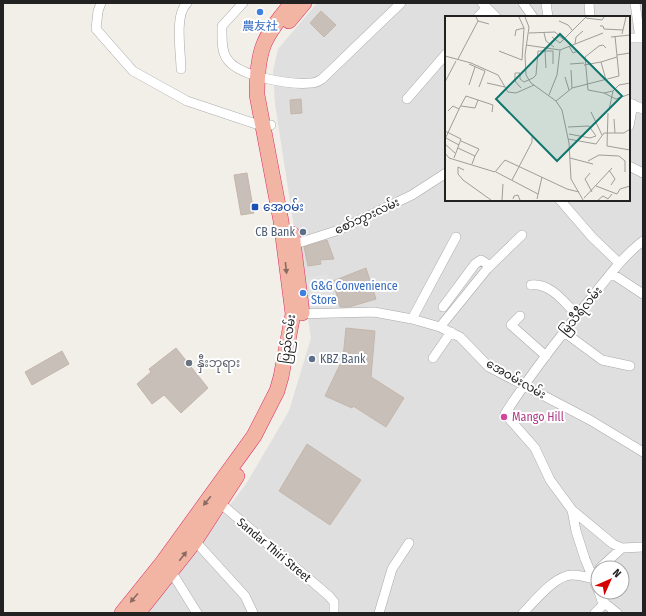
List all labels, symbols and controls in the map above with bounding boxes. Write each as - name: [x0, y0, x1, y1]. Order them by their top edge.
- marker: 農友社: [255, 7, 265, 17]
- inset map: [445, 16, 630, 201]
- place label: 農友社: [242, 19, 278, 33]
- street label: စော်ဘွားလမ်း: [332, 193, 403, 240]
- place label: အေဝမ်း: [263, 198, 304, 214]
- marker: အေဝမ်း: [250, 202, 260, 212]
- place label: CB Bank: [255, 225, 295, 239]
- marker: CB Bank: [298, 227, 308, 237]
- one-way arrow: [283, 261, 289, 274]
- place label: G&G Convenience Store: [311, 279, 398, 307]
- street label: မြသီရီလမ်း: [556, 283, 607, 340]
- marker: G&G Convenience Store: [298, 288, 308, 298]
- street label: ပြည်လမ်း: [276, 313, 301, 365]
- place label: KBZ Bank: [320, 352, 366, 366]
- place label: နှီးဘုရား: [197, 354, 240, 373]
- marker: KBZ Bank: [307, 354, 317, 364]
- street label: အေဝမ်းလမ်း: [484, 355, 549, 402]
- marker: နှီးဘုရား: [184, 358, 194, 368]
- place label: Mango Hill: [512, 410, 564, 424]
- marker: Mango Hill: [499, 412, 509, 422]
- one-way arrow: [203, 495, 212, 506]
- street label: Sandar Thiri Street: [234, 515, 314, 585]
- one-way arrow: [179, 550, 188, 561]
- north arrow: [590, 560, 630, 600]
- text: N: [610, 566, 624, 580]
- one-way arrow: [130, 593, 139, 604]

